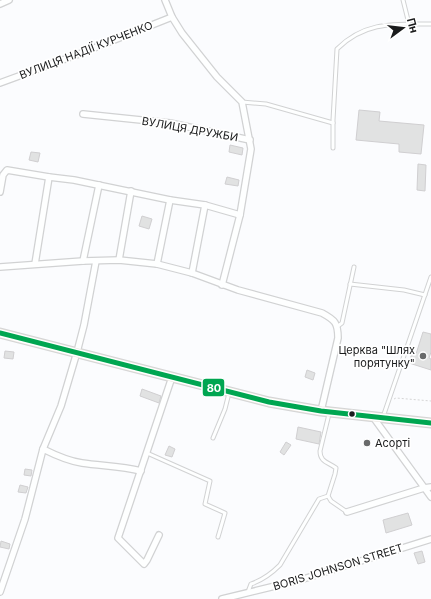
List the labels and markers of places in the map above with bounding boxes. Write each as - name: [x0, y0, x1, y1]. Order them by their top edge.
- place label: Церква "Шлях порятунку": [338, 343, 415, 370]
- marker: Церква "Шлях порятунку": [418, 351, 428, 361]
- unlabelled marker: [347, 409, 357, 419]
- place label: Асорті: [375, 436, 410, 450]
- marker: Асорті: [362, 438, 372, 448]

